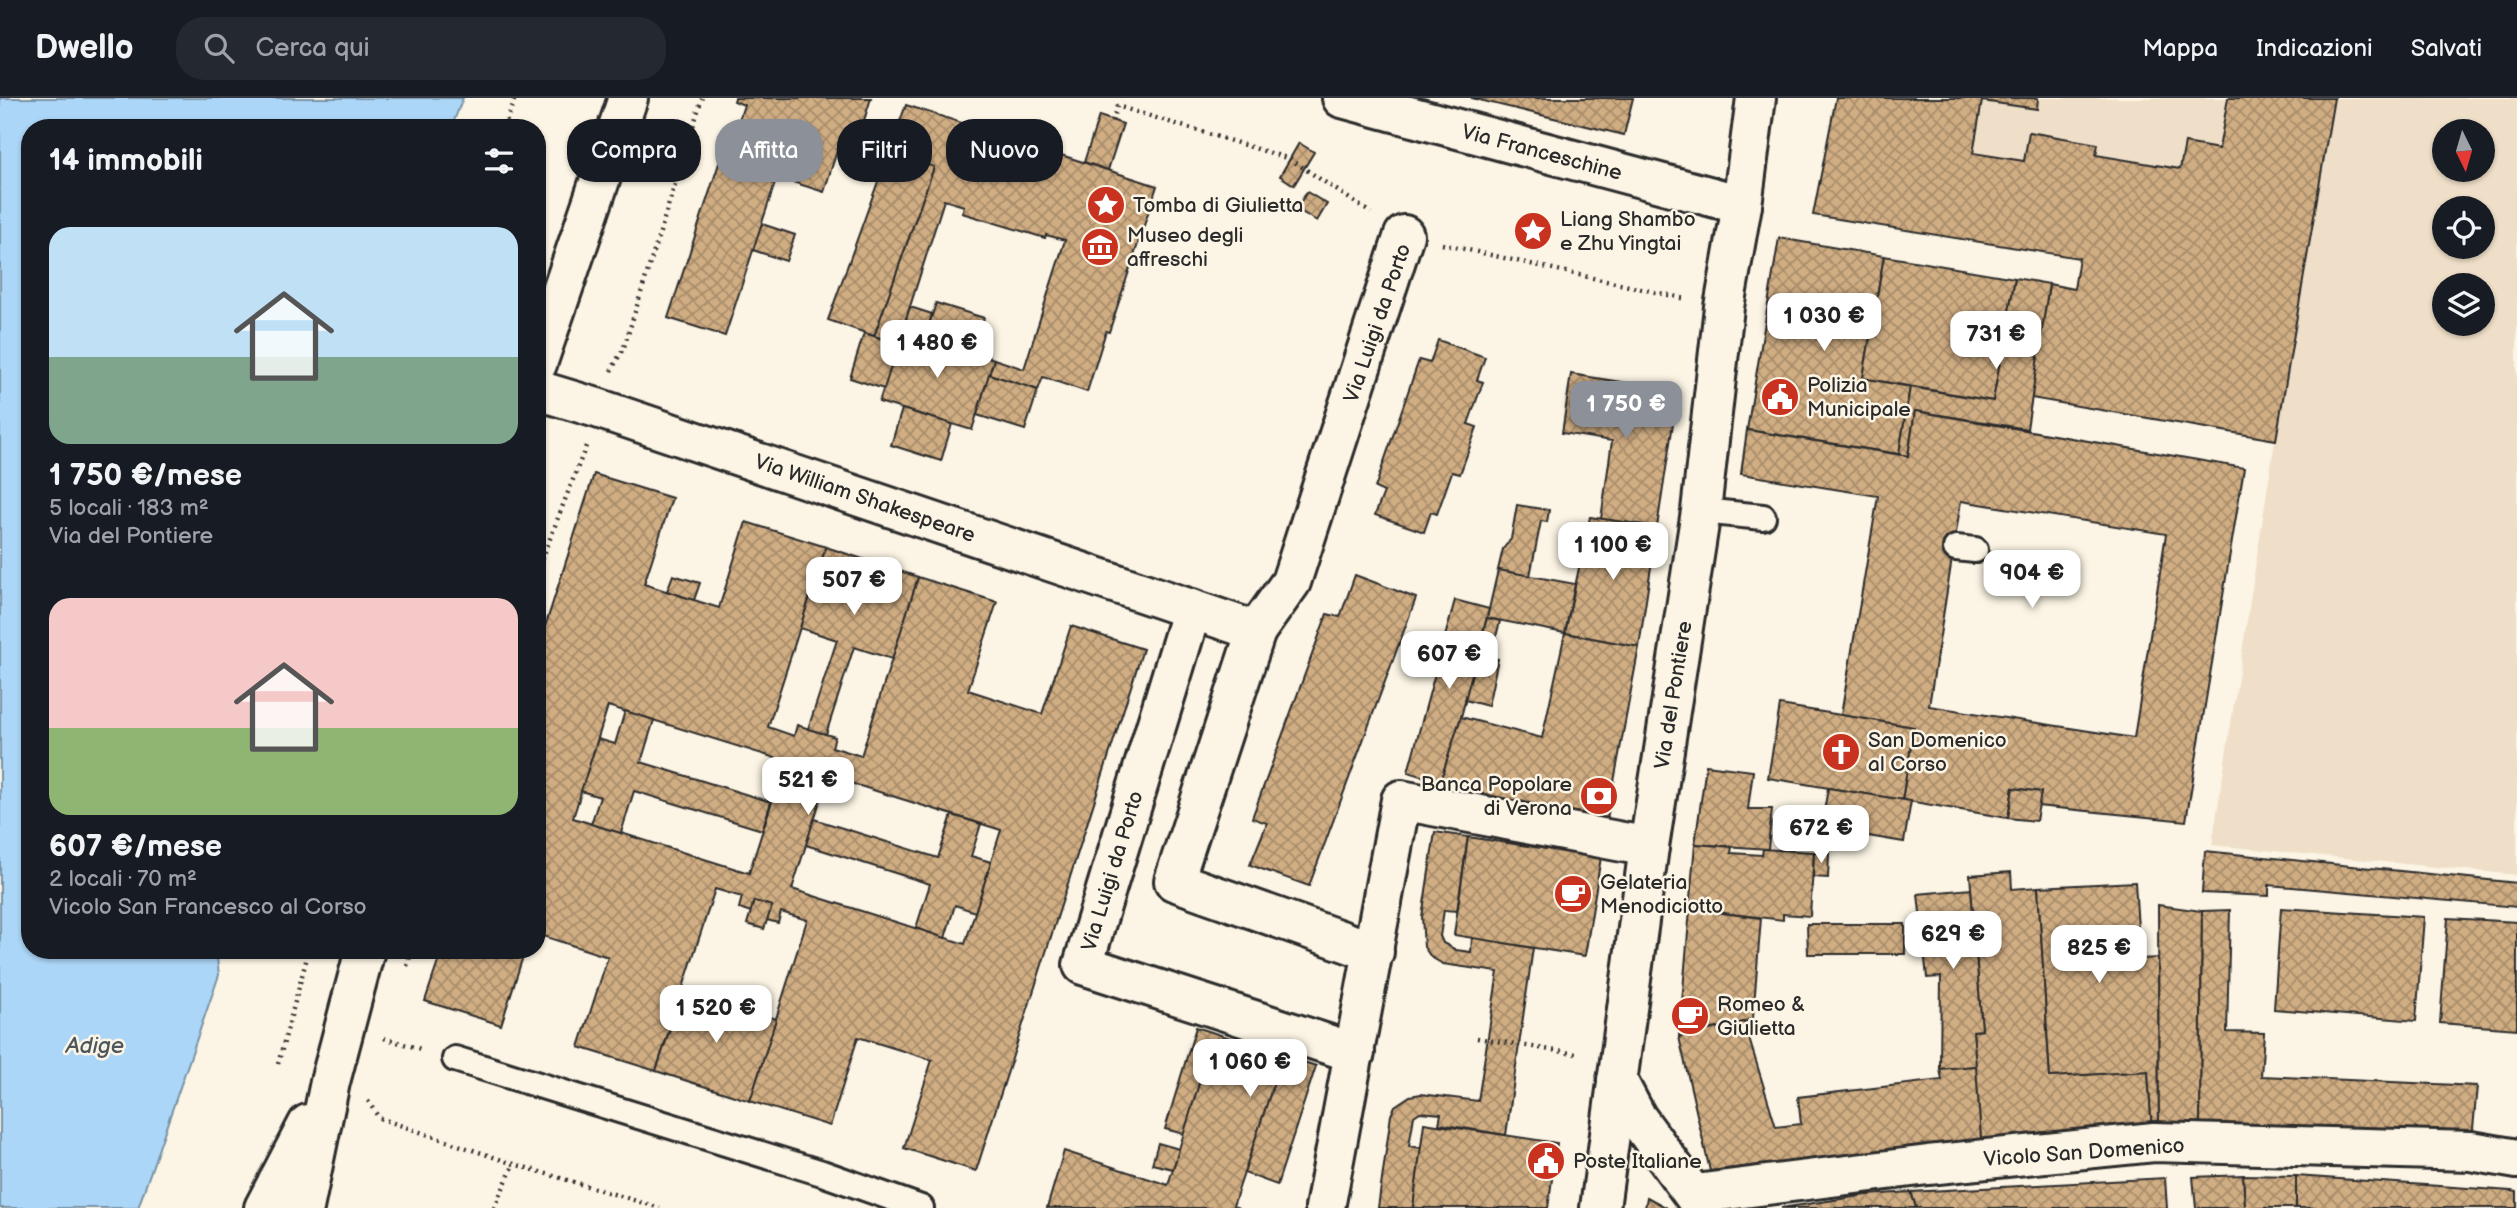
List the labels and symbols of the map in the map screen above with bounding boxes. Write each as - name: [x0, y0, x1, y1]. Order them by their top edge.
- street label: Via Franceschine: [1459, 119, 1625, 186]
- north arrow: [2432, 119, 2496, 182]
- place icon: Tomba di Giulietta: [1085, 184, 1127, 226]
- place label: Tomba di Giulietta: [1133, 193, 1303, 218]
- place label: Liang Shambo e Zhu Yingtai: [1560, 207, 1696, 256]
- place icon: Liang Shambo e Zhu Yingtai: [1512, 210, 1554, 252]
- place label: Museo degli affreschi: [1127, 223, 1243, 272]
- museum icon: Museo degli affreschi: [1079, 226, 1121, 268]
- street label: Via Luigi da Porto: [1339, 240, 1416, 406]
- pin: 1 030 €: [1759, 294, 1889, 353]
- pin: 731 €: [1947, 312, 2045, 371]
- pin: 1 480 €: [872, 320, 1002, 380]
- place label: Polizia Municipale: [1807, 373, 1911, 422]
- public building icon: Polizia Municipale: [1759, 376, 1801, 418]
- pin: 1 750 €: [1561, 382, 1691, 441]
- street label: Via William Shakespeare: [751, 449, 978, 548]
- pin: 1 100 €: [1548, 522, 1678, 582]
- pin: 904 €: [1983, 550, 2081, 610]
- pin: 507 €: [805, 558, 903, 617]
- street label: Via del Pontiere: [1649, 619, 1698, 771]
- pin: 607 €: [1400, 632, 1498, 691]
- place label: San Domenico al Corso: [1868, 728, 2007, 777]
- church icon: San Domenico al Corso: [1820, 731, 1862, 773]
- pin: 521 €: [759, 758, 857, 817]
- place label: Banca Popolare di Verona: [1421, 772, 1572, 821]
- bank icon: Banca Popolare di Verona: [1578, 775, 1620, 817]
- street label: Via Luigi da Porto: [1076, 788, 1149, 954]
- pin: 672 €: [1772, 806, 1870, 865]
- place label: Gelateria Menodiciotto: [1600, 870, 1723, 919]
- cafe icon: Gelateria Menodiciotto: [1552, 873, 1594, 915]
- pin: 629 €: [1904, 912, 2002, 971]
- pin: 825 €: [2050, 926, 2148, 985]
- pin: 1 520 €: [651, 986, 781, 1045]
- place label: Romeo & Giulietta: [1717, 992, 1805, 1041]
- cafe icon: Romeo & Giulietta: [1669, 995, 1711, 1037]
- water label: Adige: [65, 1032, 124, 1060]
- pin: 1 060 €: [1185, 1040, 1315, 1099]
- street label: Vicolo San Domenico: [1983, 1133, 2185, 1172]
- public building icon: Poste Italiane: [1525, 1140, 1567, 1182]
- place label: Poste Italiane: [1573, 1149, 1702, 1174]

